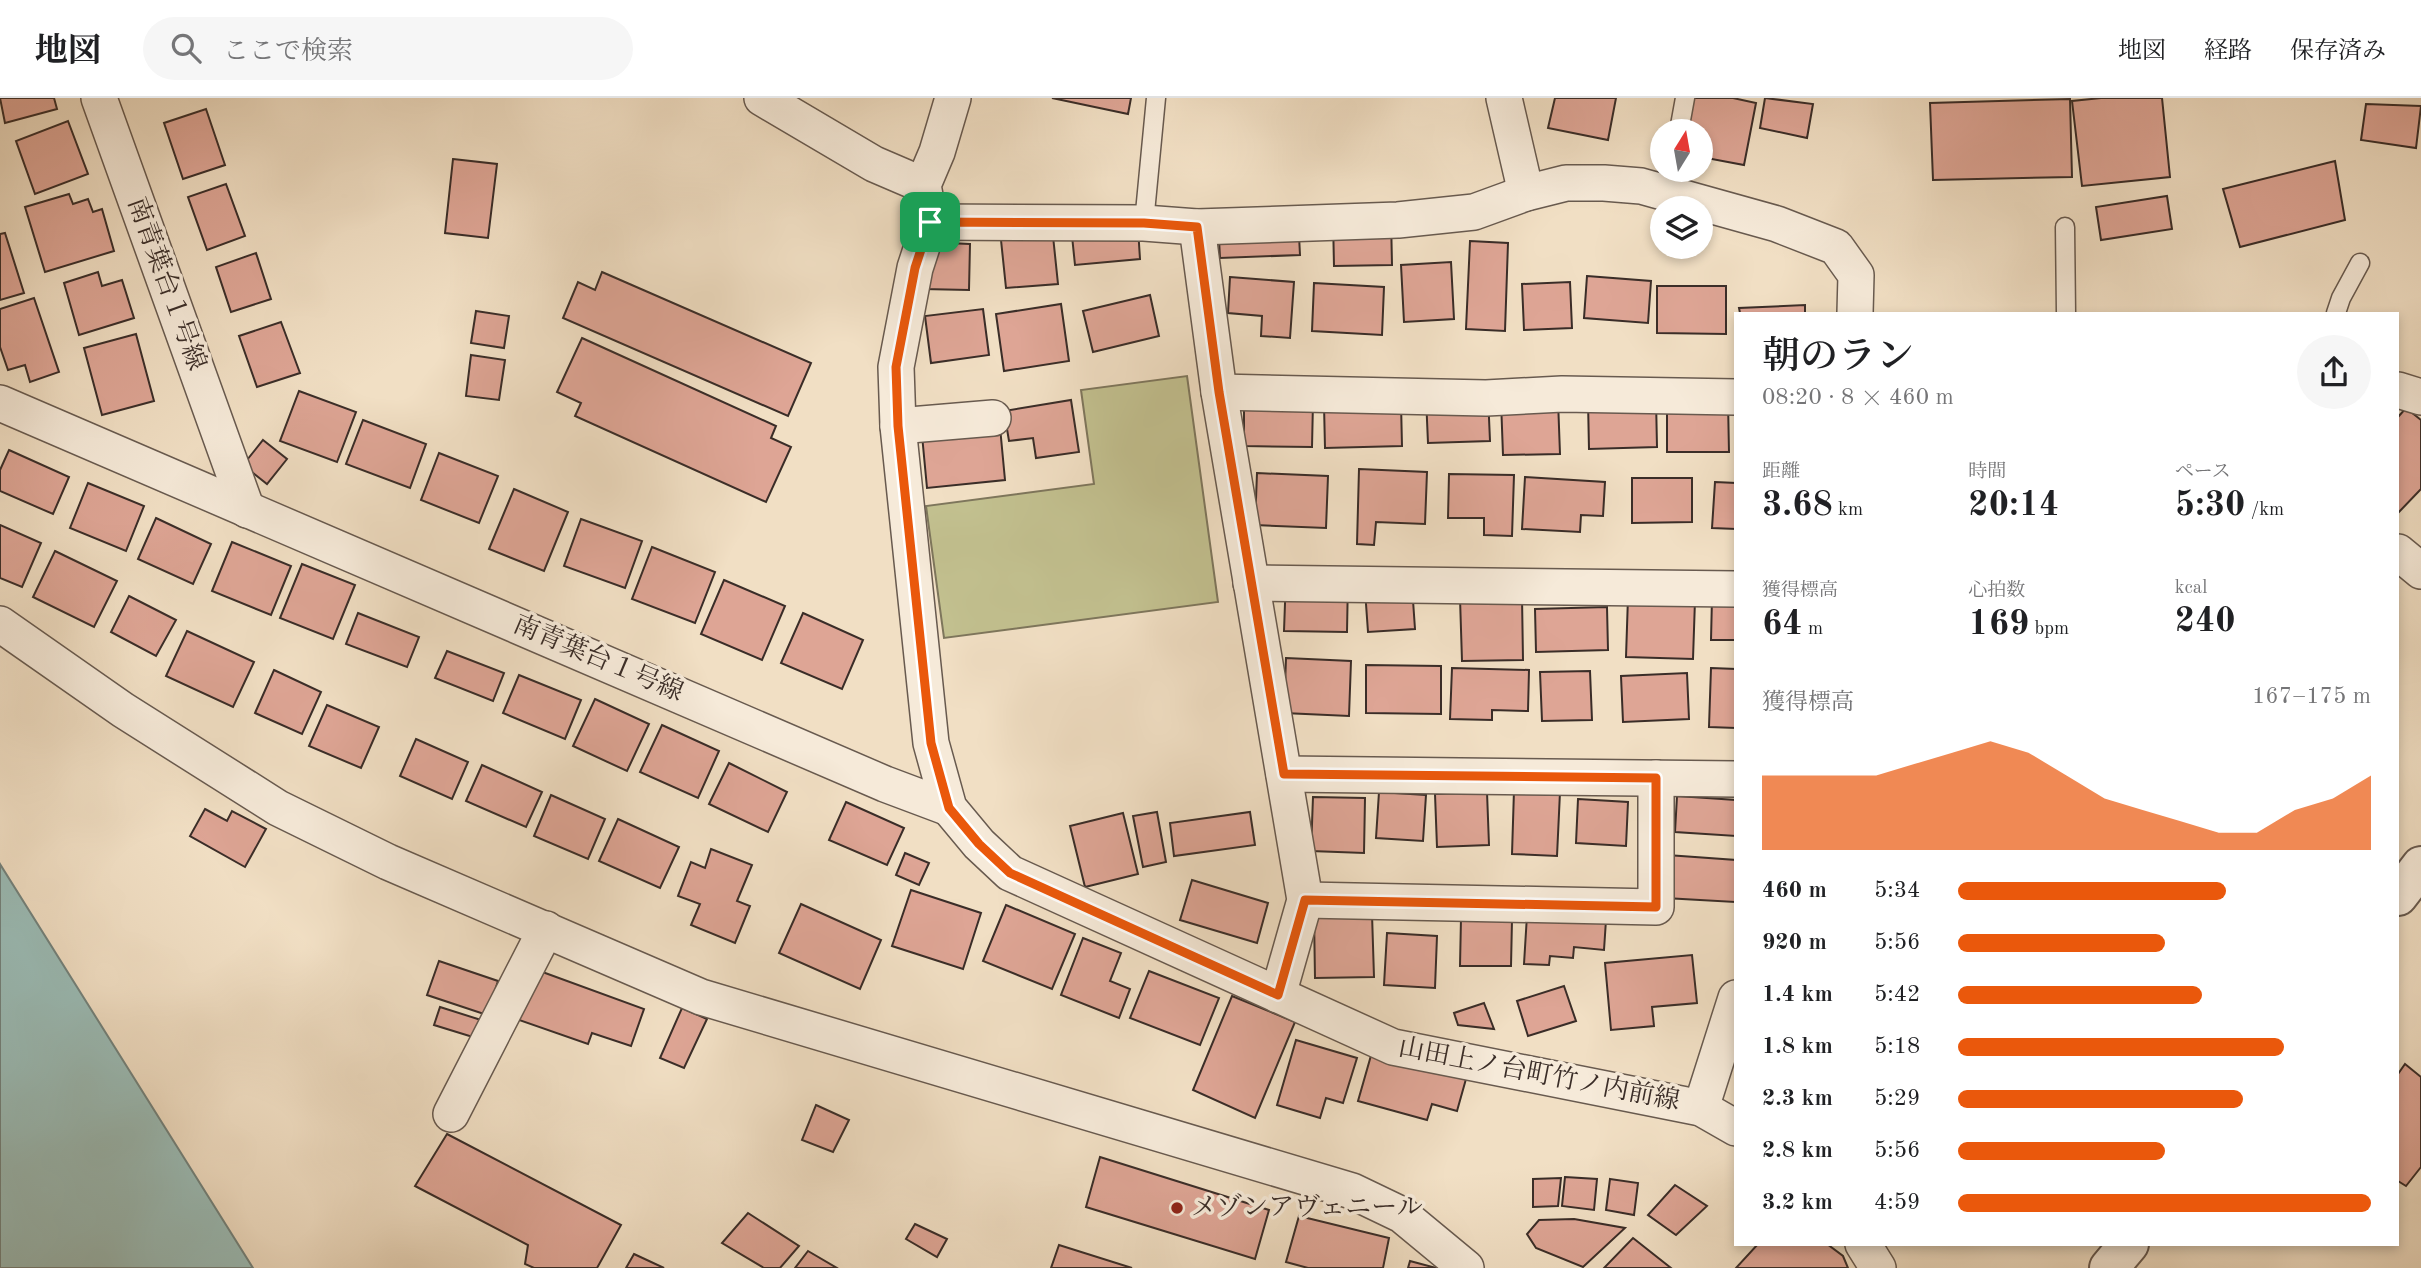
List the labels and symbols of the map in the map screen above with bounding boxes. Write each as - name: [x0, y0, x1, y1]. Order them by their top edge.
- north arrow: [1650, 119, 1713, 182]
- pin: [900, 192, 960, 252]
- street label: 南青葉台１号線: [123, 193, 212, 374]
- street label: 南青葉台１号線: [509, 609, 688, 707]
- street label: 山田上ノ台町竹ノ内前線: [1396, 1032, 1682, 1115]
- place label: メゾンアヴェニール: [1191, 1193, 1423, 1221]
- marker: メゾンアヴェニール: [1169, 1200, 1185, 1216]

